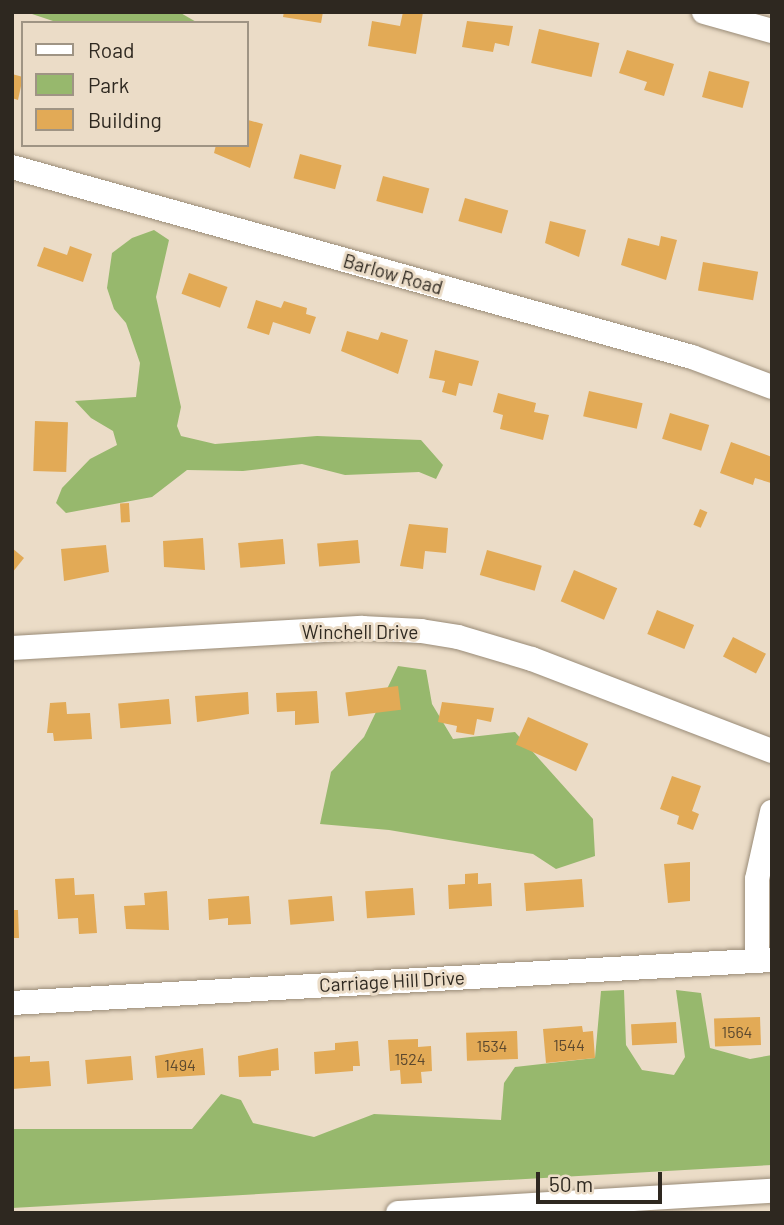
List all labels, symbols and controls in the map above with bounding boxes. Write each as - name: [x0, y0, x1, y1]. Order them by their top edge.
- legend: [21, 21, 248, 147]
- text: Road: [88, 37, 134, 62]
- text: Park: [88, 72, 129, 97]
- text: Building: [88, 107, 162, 132]
- street label: Barlow Road: [341, 249, 445, 299]
- street label: Winchell Drive: [302, 621, 418, 643]
- street label: Carriage Hill Drive: [319, 966, 465, 996]
- house number: 1564: [722, 1022, 752, 1042]
- house number: 1544: [553, 1035, 585, 1055]
- house number: 1534: [477, 1036, 507, 1056]
- house number: 1524: [394, 1049, 426, 1069]
- house number: 1494: [164, 1055, 196, 1075]
- scale bar: [539, 1158, 665, 1202]
- text: 50 m: [549, 1171, 593, 1196]

